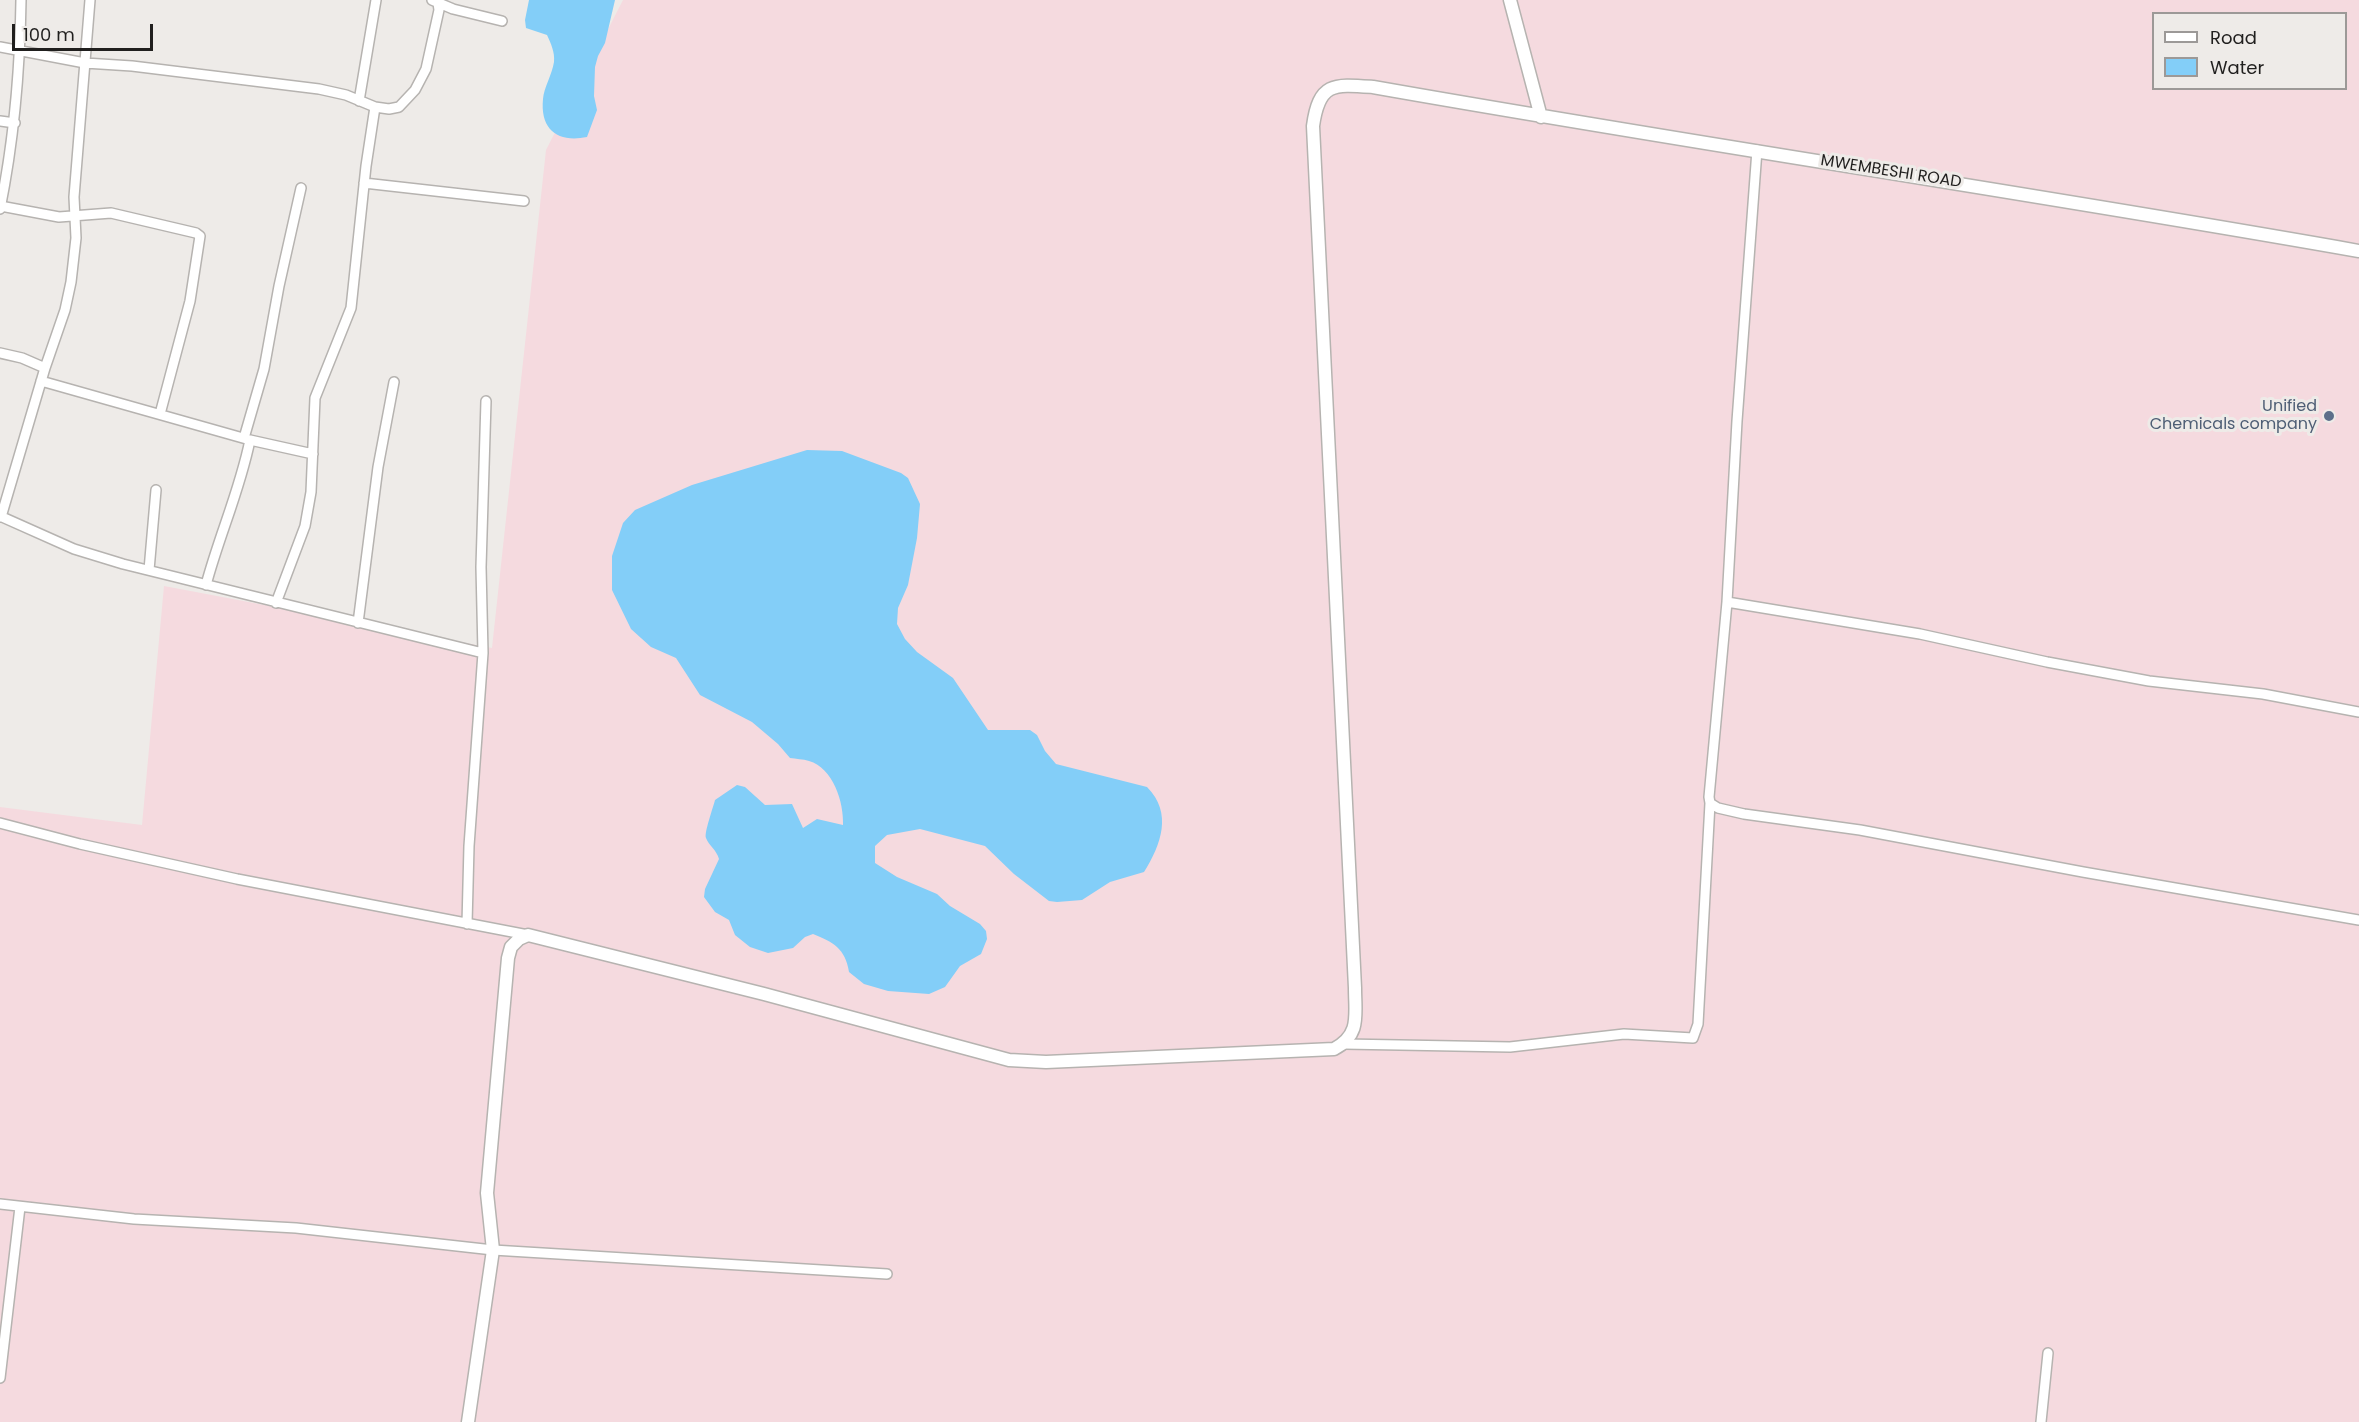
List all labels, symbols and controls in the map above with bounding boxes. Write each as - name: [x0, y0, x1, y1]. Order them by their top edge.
- scale bar: [15, 12, 156, 50]
- legend: [2152, 12, 2347, 90]
- text: 100 m: [23, 22, 75, 47]
- text: Road: [2210, 25, 2257, 50]
- text: Water: [2210, 55, 2264, 80]
- street label: MWEMBESHI ROAD: [1819, 151, 1963, 193]
- place label: Unified Chemicals company: [2150, 397, 2317, 435]
- marker: Unified Chemicals company: [2322, 409, 2336, 423]

